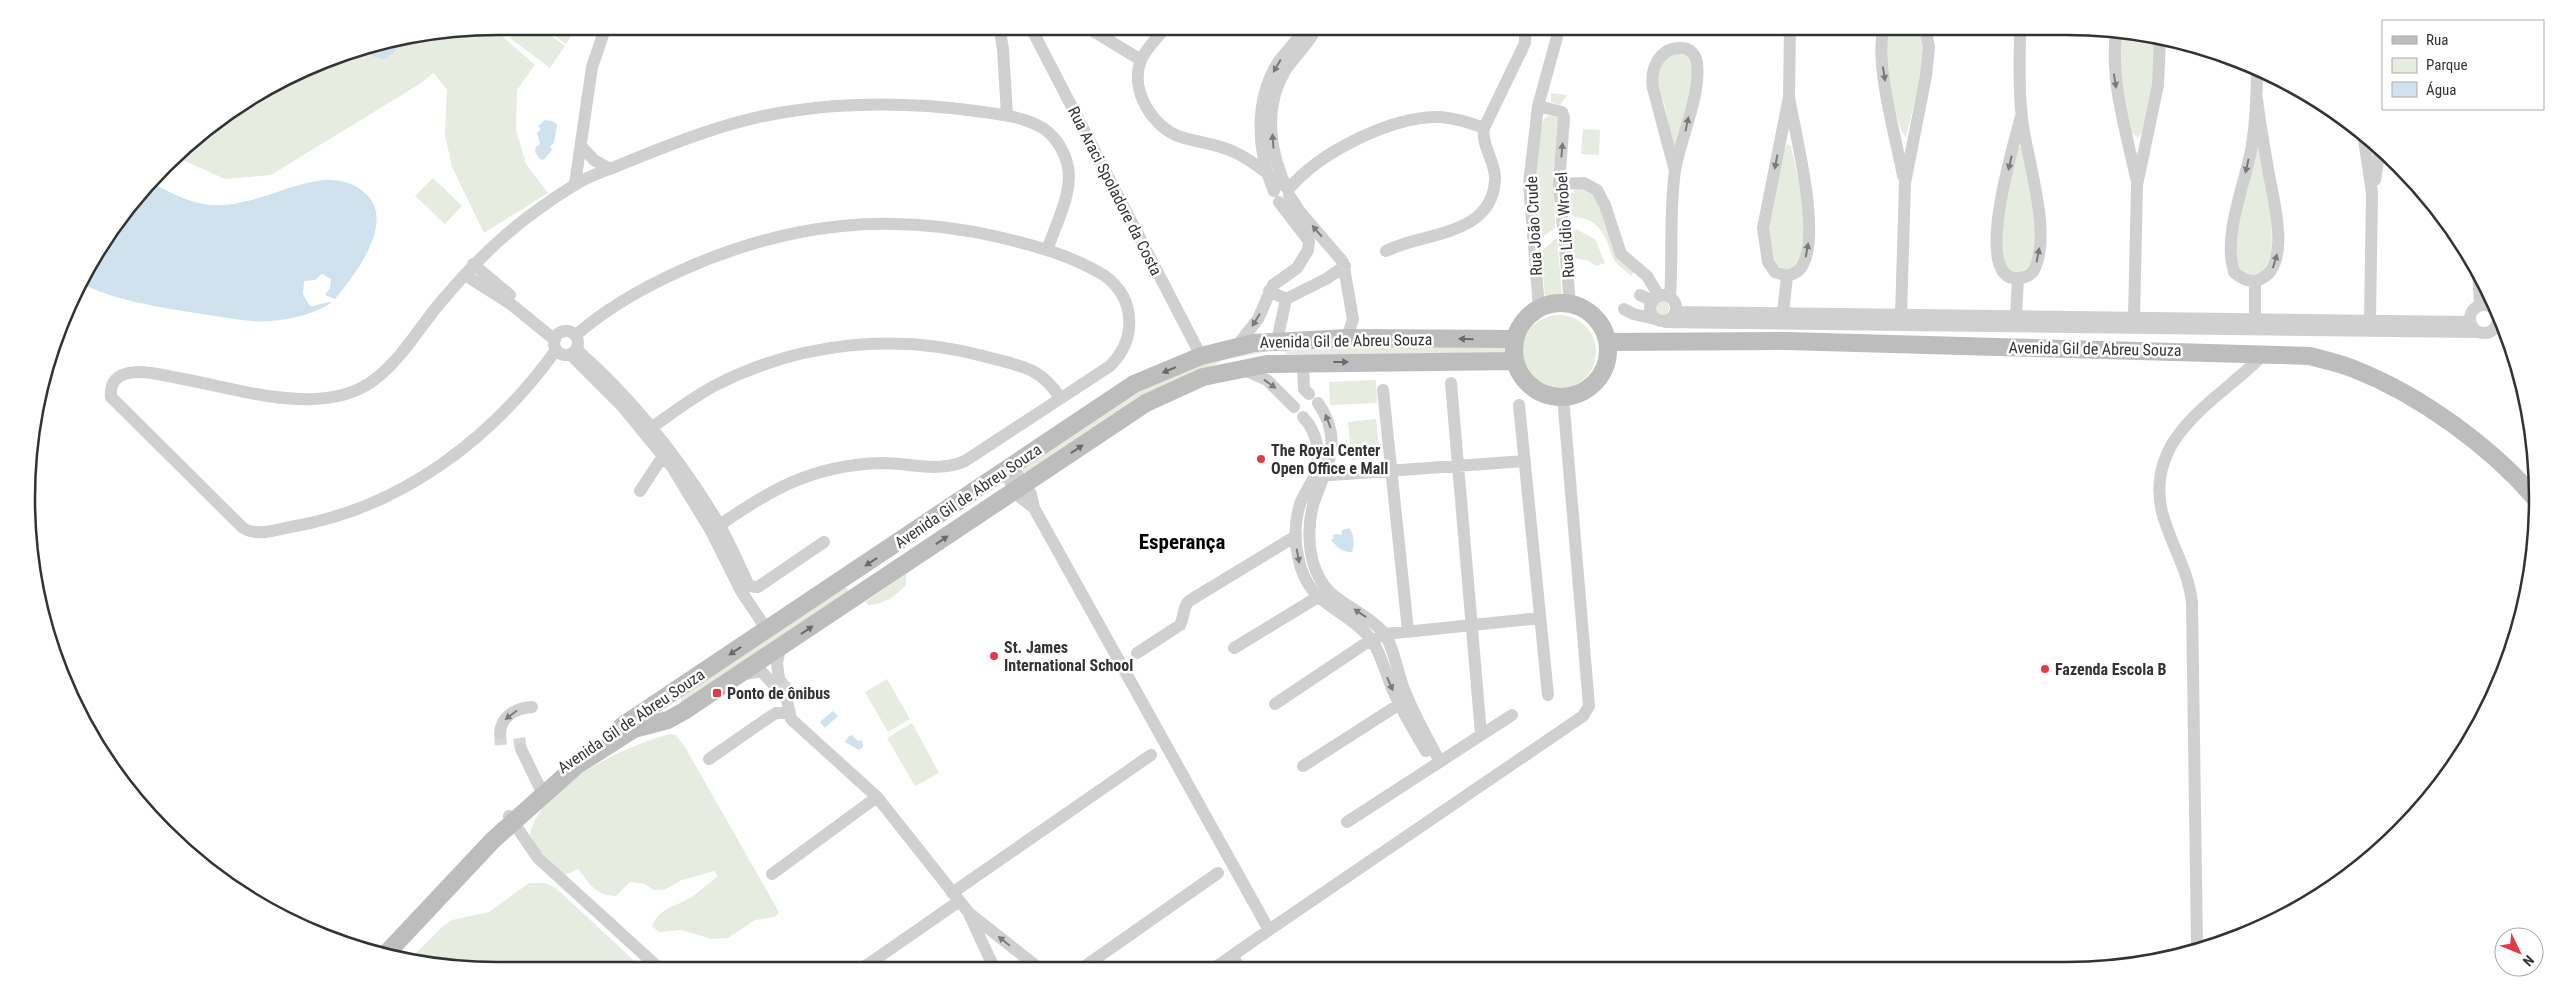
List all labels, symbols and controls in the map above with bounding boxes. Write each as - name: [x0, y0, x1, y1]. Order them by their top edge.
- legend: [2382, 20, 2544, 110]
- text: Rua: [2426, 31, 2448, 49]
- text: Parque: [2426, 56, 2468, 74]
- one-way arrow: [1272, 59, 1281, 72]
- one-way arrow: [1880, 67, 1888, 83]
- one-way arrow: [2112, 74, 2120, 90]
- text: Água: [2426, 81, 2456, 99]
- street label: Rua Araci Spoladore da Costa: [1064, 103, 1166, 279]
- one-way arrow: [1684, 116, 1692, 132]
- one-way arrow: [1268, 133, 1276, 149]
- one-way arrow: [1558, 142, 1566, 158]
- one-way arrow: [1772, 154, 1780, 169]
- one-way arrow: [2006, 156, 2014, 171]
- one-way arrow: [2243, 158, 2251, 173]
- street label: Rua Lídio Wrobel: [1552, 171, 1578, 279]
- street label: Rua João Crude: [1522, 176, 1546, 276]
- one-way arrow: [1311, 225, 1322, 238]
- one-way arrow: [1803, 241, 1811, 257]
- one-way arrow: [2035, 246, 2043, 262]
- one-way arrow: [2271, 253, 2279, 268]
- one-way arrow: [1251, 314, 1260, 327]
- street label: Avenida Gil de Abreu Souza: [1259, 330, 1433, 352]
- one-way arrow: [1458, 335, 1474, 343]
- street label: Avenida Gil de Abreu Souza: [2008, 338, 2182, 360]
- one-way arrow: [1333, 358, 1349, 366]
- one-way arrow: [1161, 366, 1176, 374]
- one-way arrow: [1263, 378, 1276, 389]
- one-way arrow: [1323, 414, 1331, 428]
- street label: Avenida Gil de Abreu Souza: [891, 440, 1045, 552]
- place label: The Royal Center Open Office e Mall: [1271, 441, 1388, 478]
- one-way arrow: [1070, 444, 1084, 454]
- marker: The Royal Center Open Office e Mall: [1255, 453, 1267, 465]
- district label: Esperança: [1139, 530, 1225, 554]
- one-way arrow: [935, 535, 949, 545]
- one-way arrow: [1295, 549, 1303, 565]
- one-way arrow: [864, 557, 878, 567]
- one-way arrow: [1354, 608, 1367, 618]
- one-way arrow: [800, 626, 814, 635]
- place label: St. James International School: [1004, 638, 1133, 675]
- one-way arrow: [728, 646, 742, 656]
- marker: St. James International School: [988, 650, 1000, 662]
- place label: Fazenda Escola B: [2055, 660, 2166, 679]
- marker: Fazenda Escola B: [2039, 663, 2051, 675]
- street label: Avenida Gil de Abreu Souza: [554, 665, 708, 777]
- one-way arrow: [1386, 677, 1394, 691]
- place label: Ponto de ônibus: [727, 684, 830, 703]
- marker: Ponto de ônibus: [711, 687, 723, 699]
- one-way arrow: [505, 709, 518, 720]
- north arrow: [2494, 927, 2544, 977]
- one-way arrow: [998, 935, 1011, 946]
- text: N: [2520, 952, 2537, 969]

